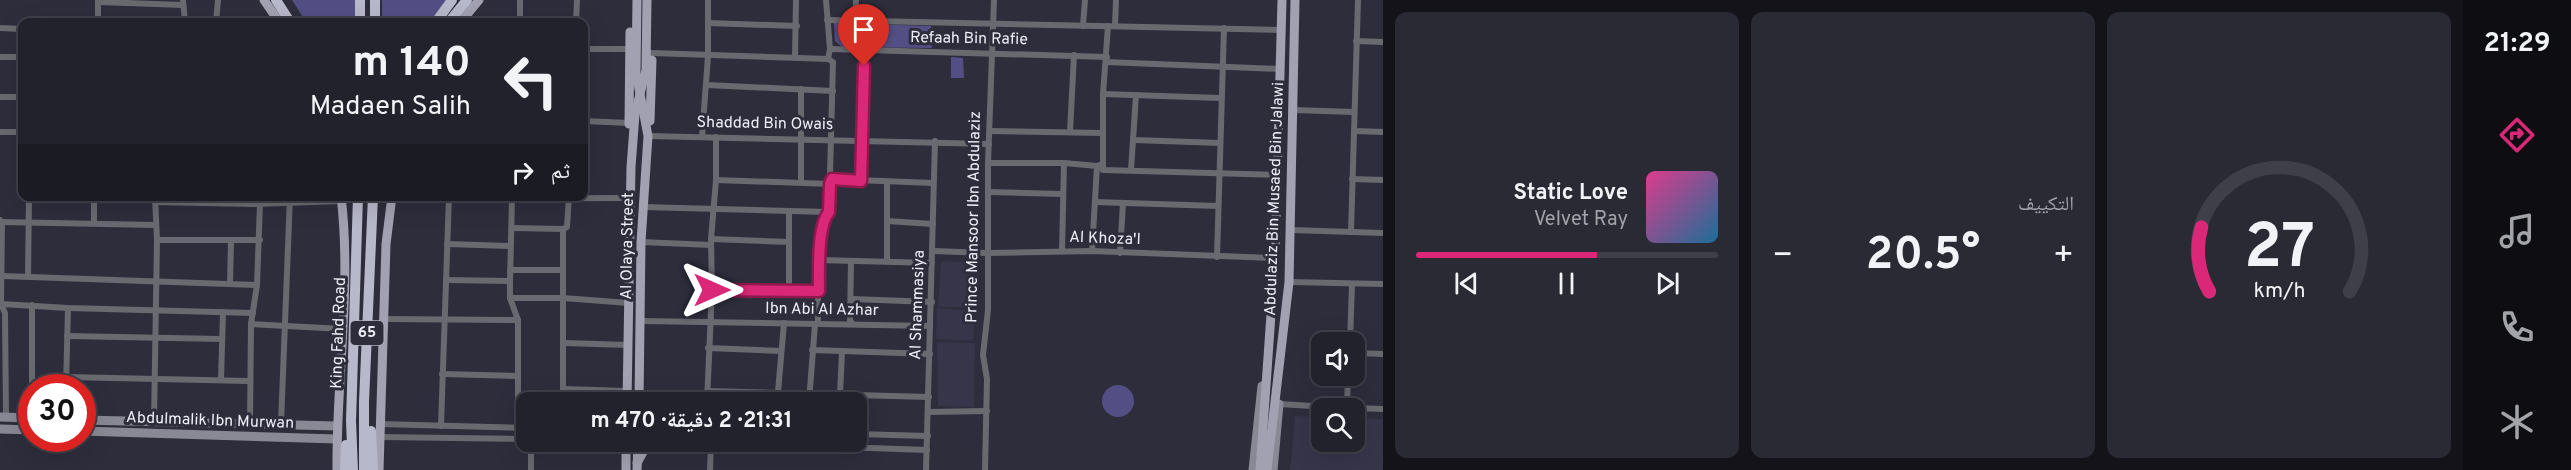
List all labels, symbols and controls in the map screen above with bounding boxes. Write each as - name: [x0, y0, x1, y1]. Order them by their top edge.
- pin: [838, 4, 889, 66]
- icon: arrive: [847, 13, 880, 46]
- text: 21:29: [2484, 27, 2551, 61]
- street label: Refaah Bin Rafie: [910, 28, 1028, 50]
- text: 140 m: [352, 38, 471, 91]
- icon: left: [492, 42, 570, 120]
- street label: Abdulaziz Bin Musaed Bin Jalawi: [1261, 82, 1289, 316]
- text: Madaen Salih: [310, 90, 471, 124]
- street label: Prince Mansoor Ibn Abdulaziz: [962, 111, 986, 323]
- street label: Shaddad Bin Owais: [696, 113, 834, 135]
- icon: directions: [2496, 114, 2538, 156]
- icon: right: [506, 156, 539, 189]
- text: ثم: [551, 159, 570, 186]
- text: Static Love: [1514, 180, 1628, 207]
- street label: Al Olaya Street: [617, 192, 639, 300]
- text: التكييف: [2018, 192, 2074, 218]
- text: Velvet Ray: [1534, 207, 1628, 233]
- icon: music: [2496, 210, 2538, 252]
- text: 27: [2243, 211, 2315, 290]
- street label: Al Khoza'I: [1069, 228, 1141, 250]
- text: 20.5°: [1866, 228, 1980, 285]
- text: −: [1772, 236, 1793, 278]
- text: +: [2053, 236, 2074, 278]
- street label: Al Shammasiya: [906, 250, 930, 360]
- position arrow: [680, 258, 744, 322]
- icon: previous: [1450, 267, 1483, 300]
- icon: pause: [1550, 267, 1583, 300]
- icon: next: [1651, 267, 1684, 300]
- street label: King Fahd Road: [327, 277, 351, 389]
- text: km/h: [2253, 278, 2305, 305]
- street label: Ibn Abi Al Azhar: [765, 299, 879, 321]
- icon: phone: [2496, 306, 2538, 348]
- road number: 65: [350, 321, 384, 345]
- map controls: [1311, 332, 1365, 452]
- button: sound: [1311, 332, 1365, 386]
- speed limit sign: 30: [18, 374, 96, 452]
- button: search: [1311, 398, 1365, 452]
- icon: climate: [2496, 401, 2538, 443]
- street label: Abdulmalik Ibn Murwan: [126, 408, 294, 434]
- text: 21:31 · 2 دقيقة · 470 m: [591, 408, 792, 435]

